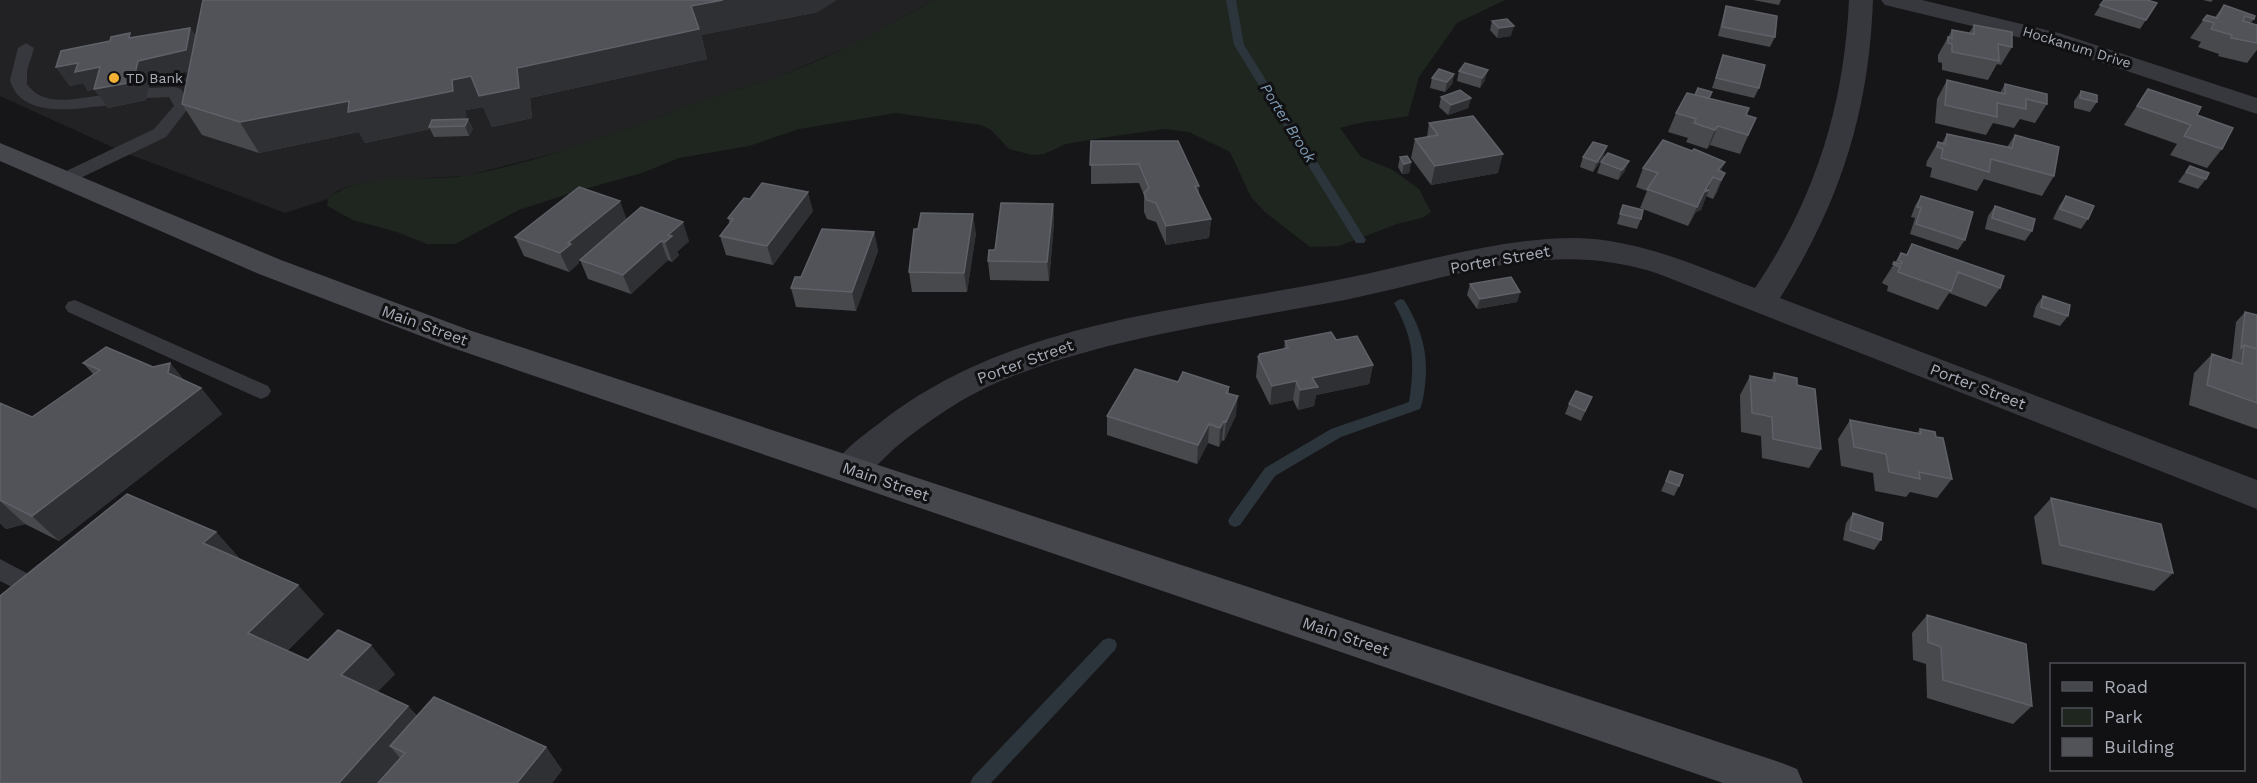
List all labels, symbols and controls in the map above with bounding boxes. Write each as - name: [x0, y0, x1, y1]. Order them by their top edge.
- street label: Hockanum Drive: [2021, 23, 2133, 71]
- place label: TD Bank: [126, 70, 183, 86]
- marker: TD Bank: [107, 71, 121, 85]
- water label: Porter Brook: [1257, 80, 1320, 167]
- street label: Porter Street: [1449, 241, 1552, 278]
- street label: Main Street: [379, 301, 471, 350]
- street label: Porter Street: [974, 335, 1076, 388]
- street label: Porter Street: [1927, 360, 2029, 414]
- street label: Main Street: [840, 458, 932, 505]
- street label: Main Street: [1300, 613, 1392, 660]
- legend: [2050, 663, 2245, 771]
- text: Road: [2104, 676, 2148, 697]
- text: Park: [2104, 706, 2143, 727]
- text: Building: [2104, 736, 2174, 757]

